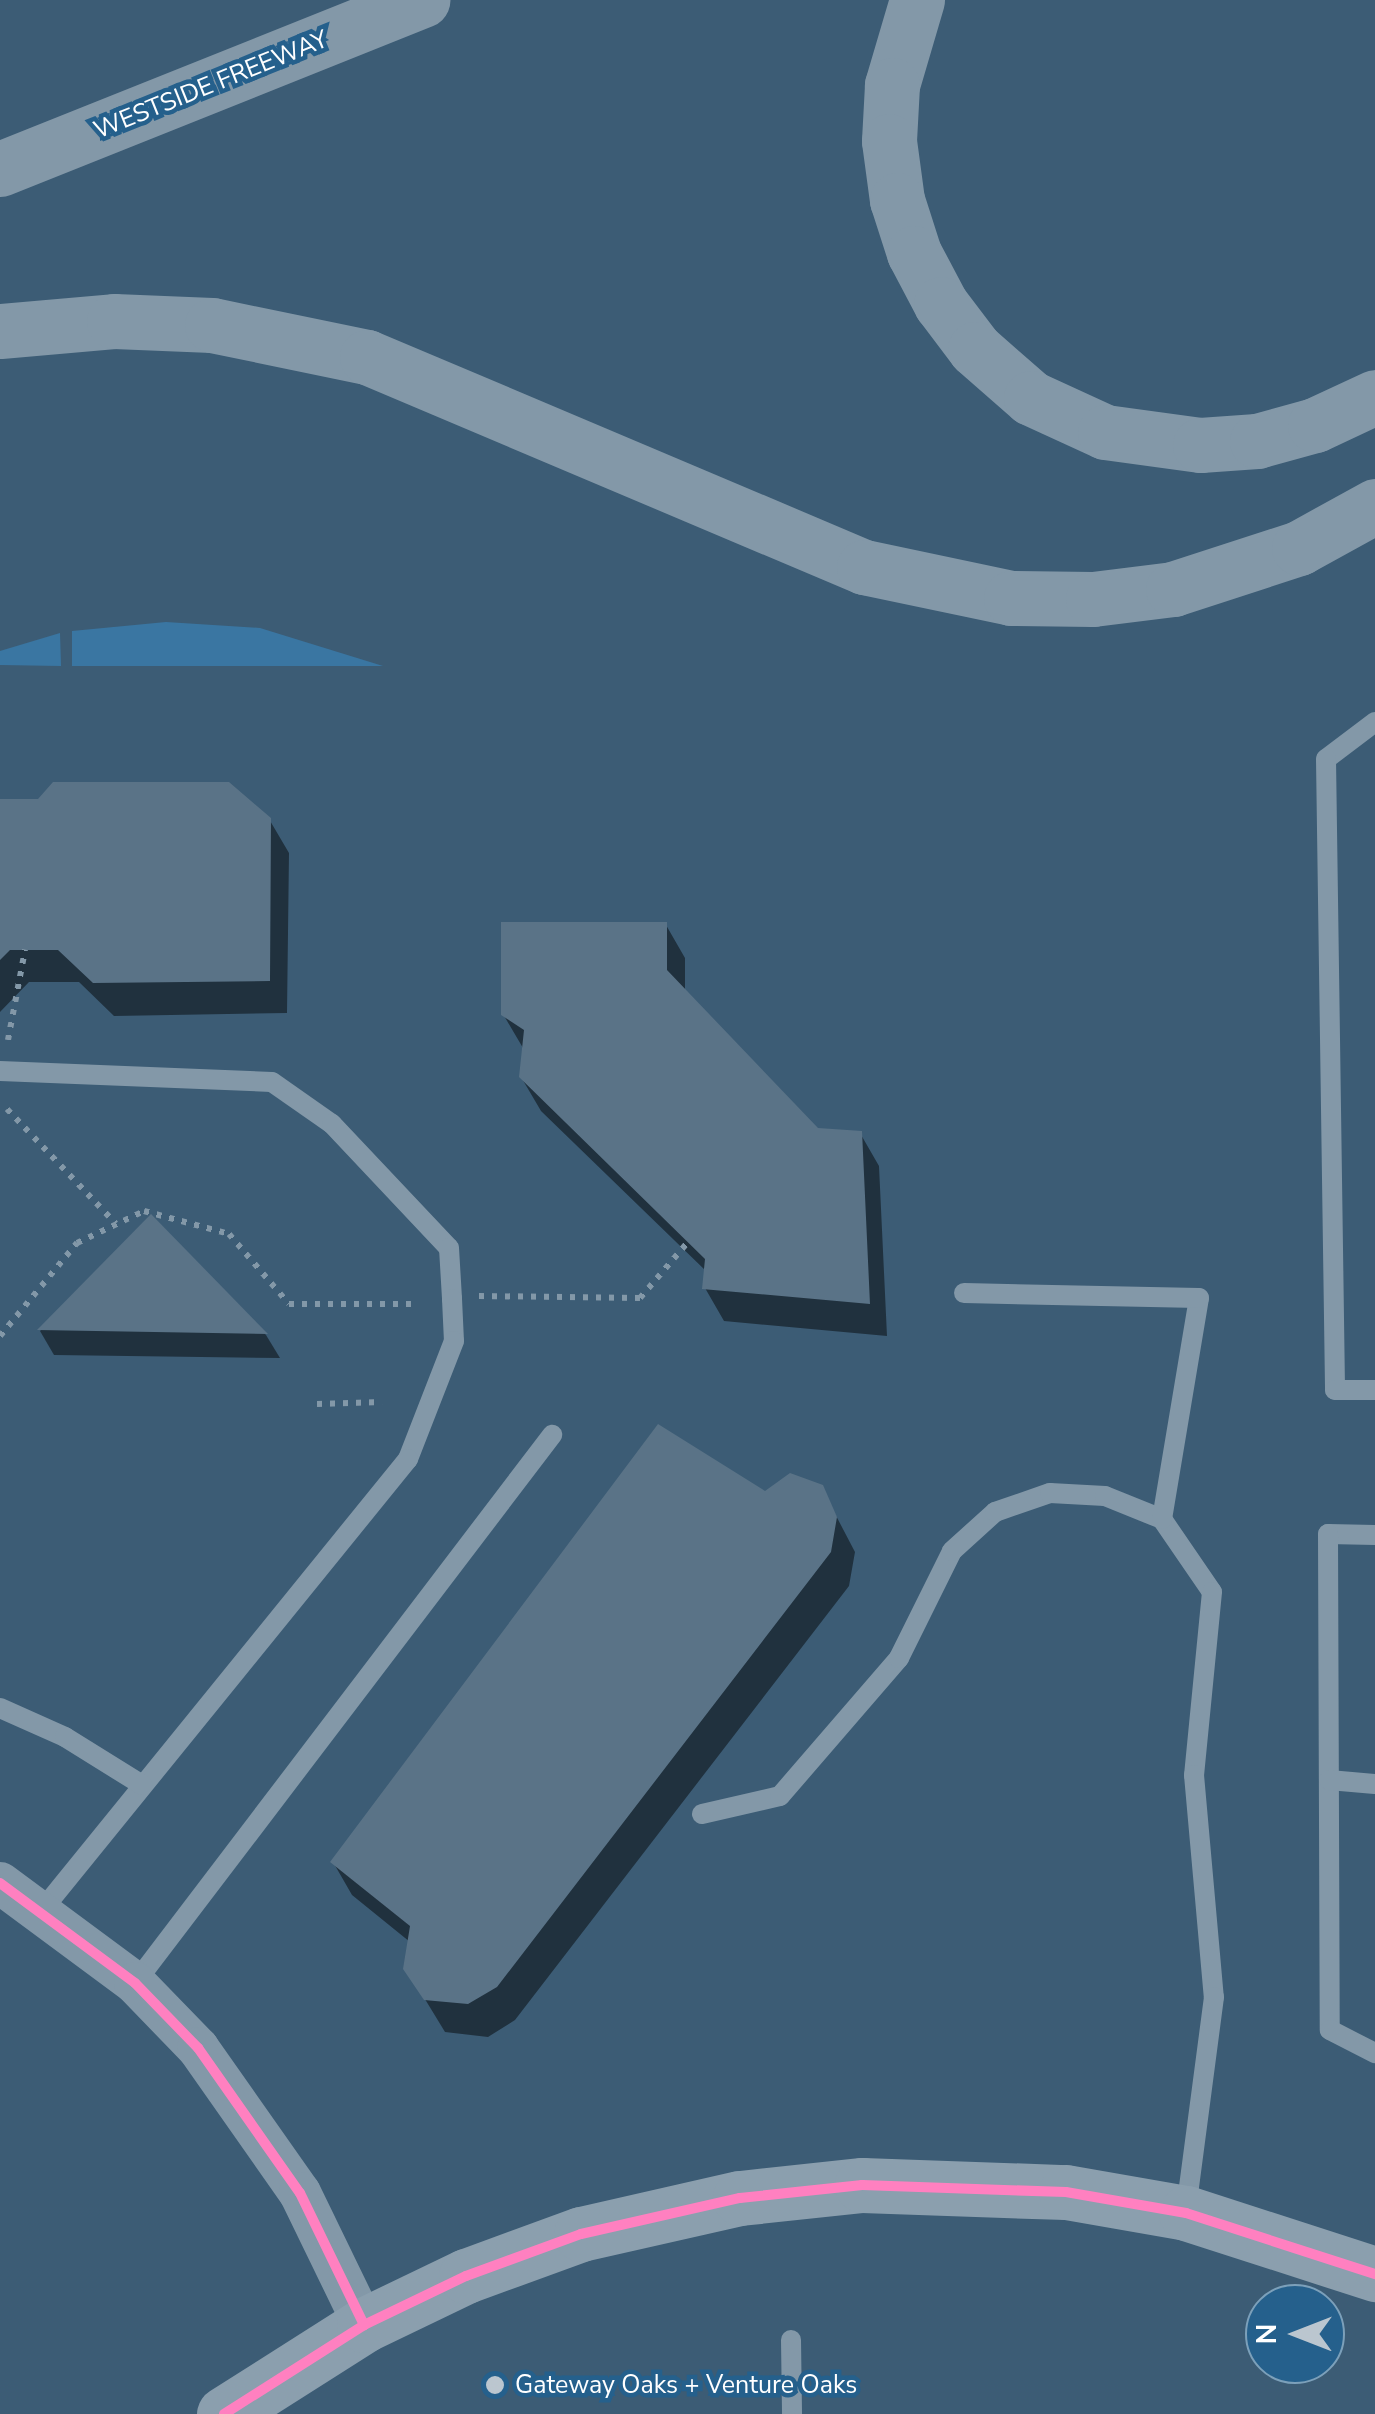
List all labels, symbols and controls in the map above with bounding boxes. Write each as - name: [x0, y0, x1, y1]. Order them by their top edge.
- street label: WESTSIDE FREEWAY: [90, 24, 332, 146]
- north arrow: [1245, 2284, 1345, 2384]
- text: N: [1248, 2324, 1286, 2344]
- place label: Gateway Oaks + Venture Oaks: [515, 2370, 857, 2400]
- marker: Gateway Oaks + Venture Oaks: [484, 2374, 506, 2396]

